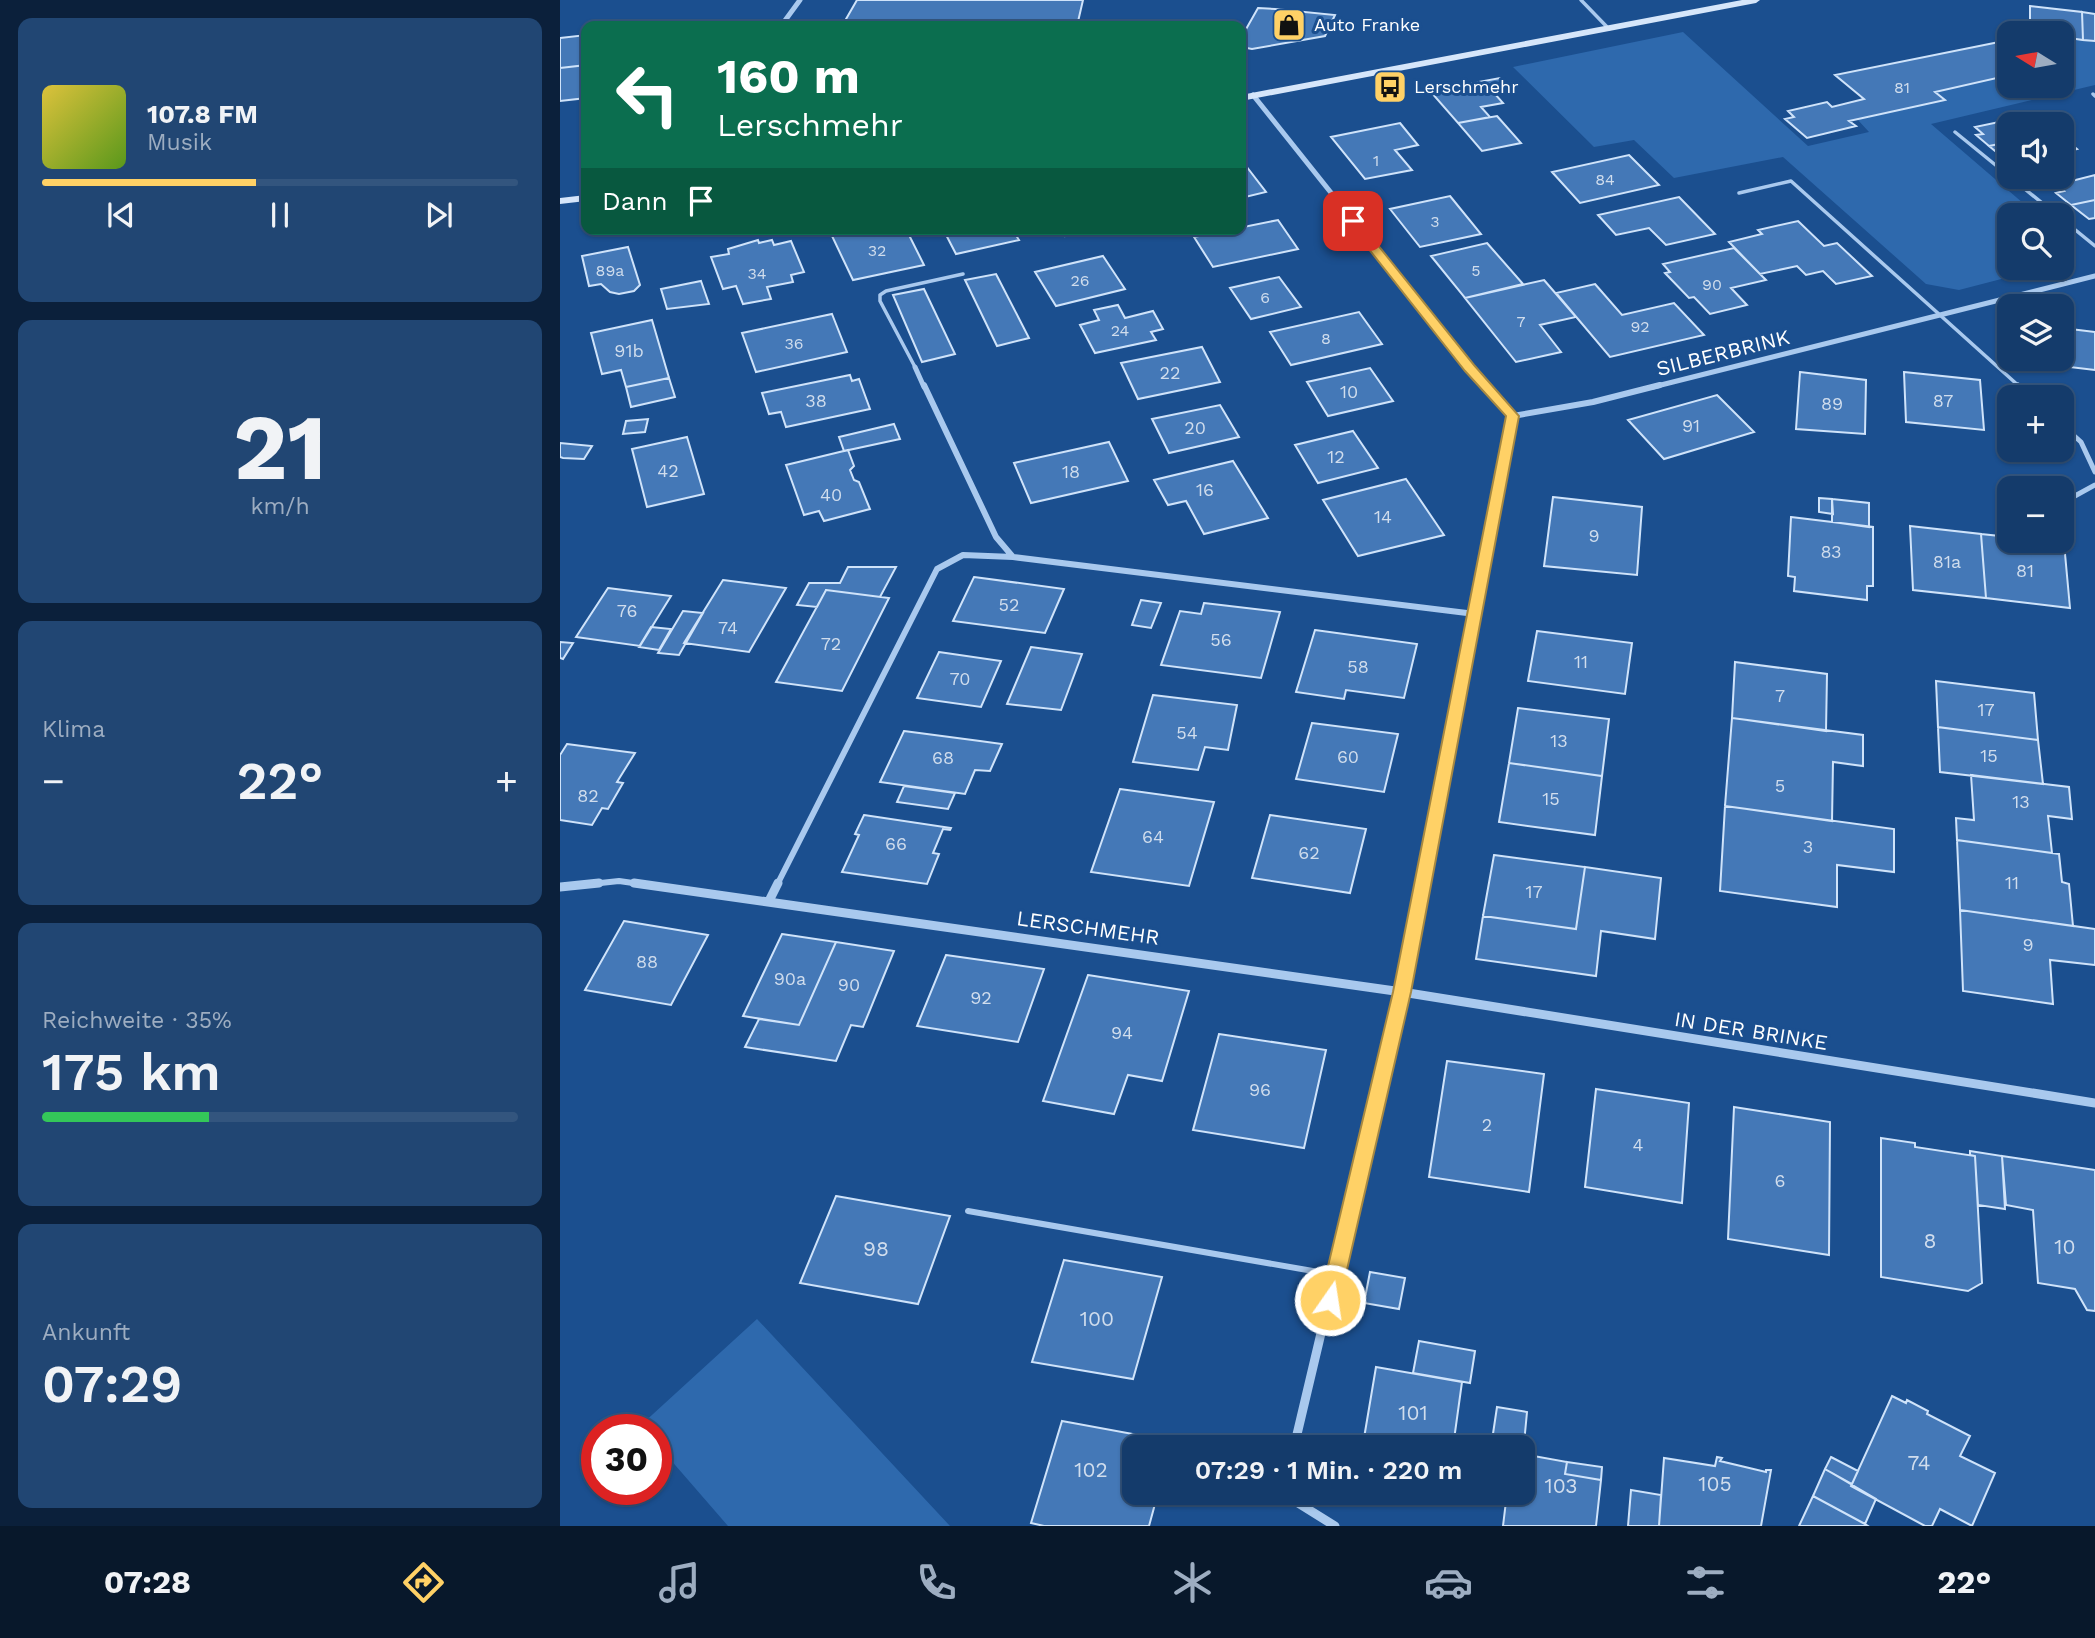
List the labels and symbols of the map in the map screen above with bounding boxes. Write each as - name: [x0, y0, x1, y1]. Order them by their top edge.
- shop icon: Auto Franke: [1270, 6, 1308, 44]
- place label: Auto Franke: [1314, 14, 1420, 35]
- north arrow: [1997, 21, 2074, 98]
- bus stop icon: Lerschmehr: [1371, 68, 1409, 106]
- place label: Lerschmehr: [1414, 76, 1519, 97]
- house number: 81: [1894, 78, 1910, 97]
- house number: 1: [1373, 151, 1379, 170]
- house number: 84: [1595, 170, 1615, 189]
- pin: [1323, 191, 1383, 251]
- house number: 3: [1430, 212, 1440, 231]
- house number: 32: [868, 241, 886, 260]
- house number: 89a: [596, 261, 624, 280]
- house number: 5: [1471, 261, 1481, 280]
- house number: 34: [747, 264, 767, 283]
- house number: 26: [1070, 271, 1090, 290]
- house number: 90: [1702, 275, 1722, 294]
- house number: 6: [1260, 288, 1270, 307]
- house number: 7: [1517, 312, 1526, 331]
- house number: 92: [1630, 317, 1650, 336]
- house number: 24: [1111, 321, 1130, 340]
- street label: SILBERBRINK: [1654, 324, 1792, 381]
- house number: 8: [1321, 329, 1331, 348]
- house number: 36: [784, 334, 804, 353]
- house number: 91b: [614, 340, 644, 361]
- house number: 22: [1160, 362, 1181, 383]
- house number: 10: [1340, 381, 1358, 402]
- house number: 38: [805, 390, 827, 411]
- house number: 87: [1933, 390, 1953, 411]
- house number: 89: [1821, 393, 1843, 414]
- house number: 91: [1682, 415, 1700, 436]
- house number: 20: [1184, 417, 1206, 438]
- house number: 12: [1327, 446, 1345, 467]
- house number: 42: [657, 460, 679, 481]
- house number: 18: [1062, 461, 1080, 482]
- house number: 16: [1196, 479, 1214, 500]
- house number: 40: [820, 484, 842, 505]
- house number: 14: [1374, 506, 1392, 527]
- house number: 9: [1588, 525, 1600, 546]
- house number: 83: [1820, 541, 1842, 562]
- house number: 81a: [1933, 551, 1961, 572]
- house number: 81: [2016, 560, 2034, 581]
- house number: 52: [999, 594, 1019, 615]
- house number: 76: [617, 600, 637, 621]
- house number: 74: [718, 617, 738, 638]
- house number: 56: [1210, 629, 1232, 650]
- house number: 72: [821, 633, 841, 654]
- house number: 11: [1574, 651, 1588, 672]
- house number: 58: [1347, 656, 1369, 677]
- house number: 70: [950, 668, 970, 689]
- house number: 7: [1775, 685, 1785, 706]
- house number: 17: [1977, 699, 1995, 720]
- house number: 54: [1176, 722, 1198, 743]
- house number: 13: [1550, 730, 1568, 751]
- house number: 15: [1980, 745, 1998, 766]
- house number: 60: [1337, 746, 1359, 767]
- house number: 68: [932, 747, 954, 768]
- house number: 5: [1775, 775, 1785, 796]
- house number: 82: [577, 785, 599, 806]
- house number: 15: [1542, 788, 1560, 809]
- house number: 13: [2012, 791, 2030, 812]
- house number: 64: [1142, 826, 1164, 847]
- house number: 66: [885, 833, 907, 854]
- house number: 3: [1803, 836, 1813, 857]
- house number: 62: [1298, 842, 1320, 863]
- house number: 11: [2005, 872, 2019, 893]
- house number: 17: [1525, 881, 1543, 902]
- street label: LERSCHMEHR: [1015, 905, 1161, 950]
- house number: 9: [2022, 934, 2034, 955]
- house number: 88: [636, 951, 658, 972]
- house number: 90a: [774, 968, 806, 989]
- house number: 90: [838, 974, 860, 995]
- house number: 92: [970, 987, 992, 1008]
- street label: IN DER BRINKE: [1673, 1006, 1830, 1055]
- house number: 94: [1111, 1022, 1133, 1043]
- house number: 96: [1249, 1079, 1271, 1100]
- house number: 2: [1482, 1114, 1492, 1135]
- house number: 4: [1633, 1134, 1644, 1155]
- house number: 6: [1775, 1170, 1785, 1191]
- house number: 8: [1924, 1228, 1936, 1253]
- house number: 10: [2054, 1234, 2076, 1259]
- house number: 98: [863, 1236, 889, 1261]
- position arrow: [1293, 1263, 1367, 1337]
- house number: 100: [1080, 1306, 1114, 1331]
- house number: 101: [1398, 1400, 1428, 1425]
- speed limit sign: 30: [581, 1414, 672, 1505]
- house number: 74: [1907, 1450, 1931, 1475]
- house number: 102: [1074, 1457, 1108, 1482]
- house number: 105: [1698, 1471, 1732, 1496]
- house number: 103: [1544, 1473, 1578, 1498]

